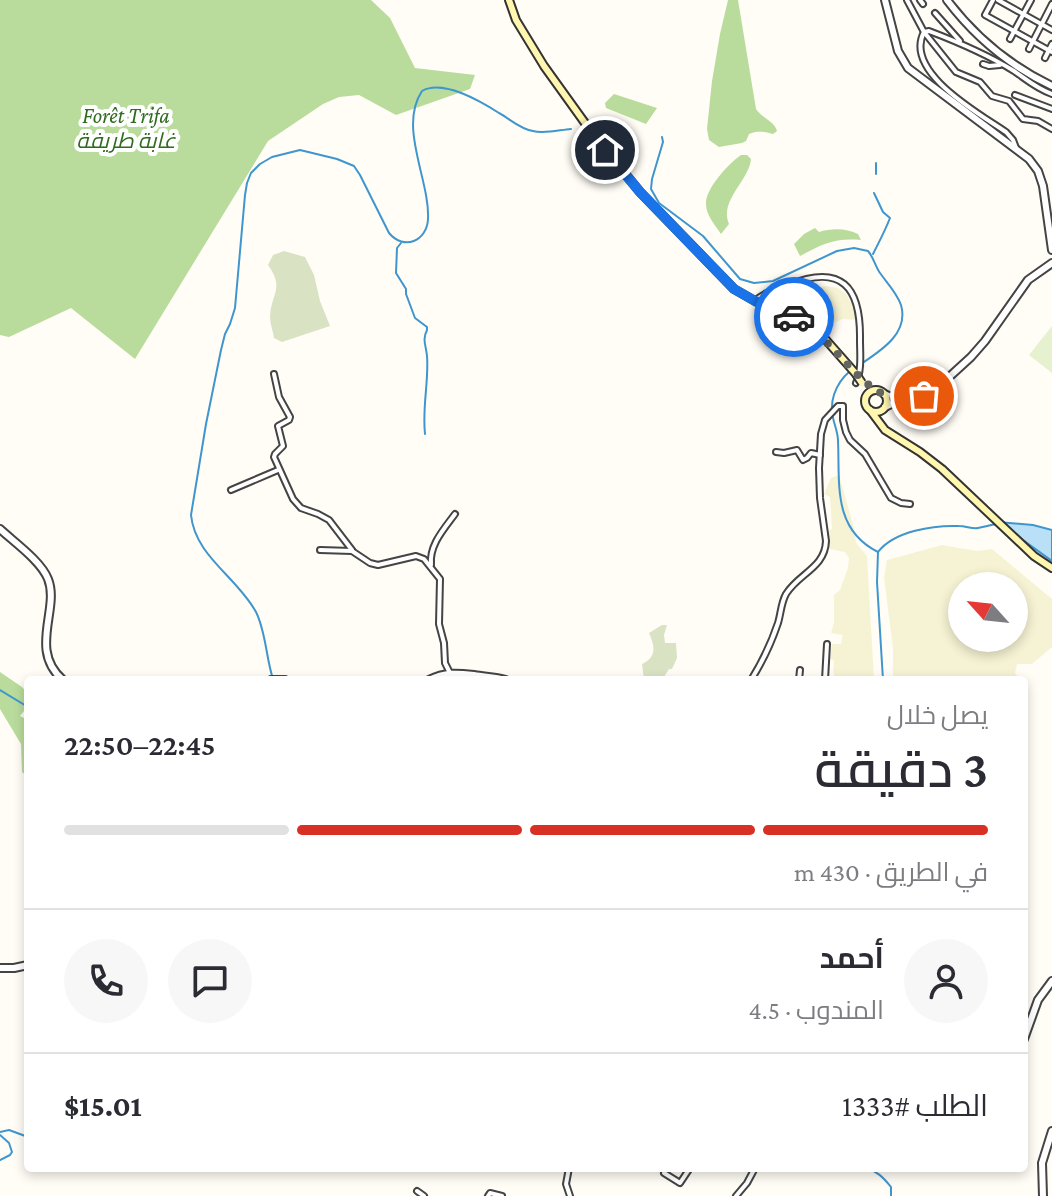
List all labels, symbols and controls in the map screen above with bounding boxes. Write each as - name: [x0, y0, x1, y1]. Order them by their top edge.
- park label: Forêt Trifa غابة طريفة: [76, 103, 177, 153]
- pin: [571, 116, 639, 184]
- icon: home: [583, 128, 627, 172]
- courier: [754, 277, 834, 357]
- icon: car: [772, 295, 816, 339]
- pin: [890, 362, 958, 430]
- icon: bag: [902, 374, 946, 418]
- north arrow: [948, 572, 1028, 652]
- map controls: [948, 572, 1028, 652]
- text: يصل خلال: [887, 701, 988, 730]
- text: 22:45–22:50: [64, 728, 216, 761]
- text: 3 دقيقة: [815, 740, 988, 798]
- text: في الطريق · 430 m: [794, 858, 988, 887]
- button: phone: [64, 939, 148, 1023]
- button: chat: [168, 939, 252, 1023]
- button: person: [904, 939, 988, 1023]
- text: أحمد: [820, 941, 884, 974]
- text: المندوب · 4.5: [749, 996, 884, 1025]
- text: $15.01: [64, 1089, 142, 1122]
- text: الطلب #1333: [842, 1089, 988, 1122]

